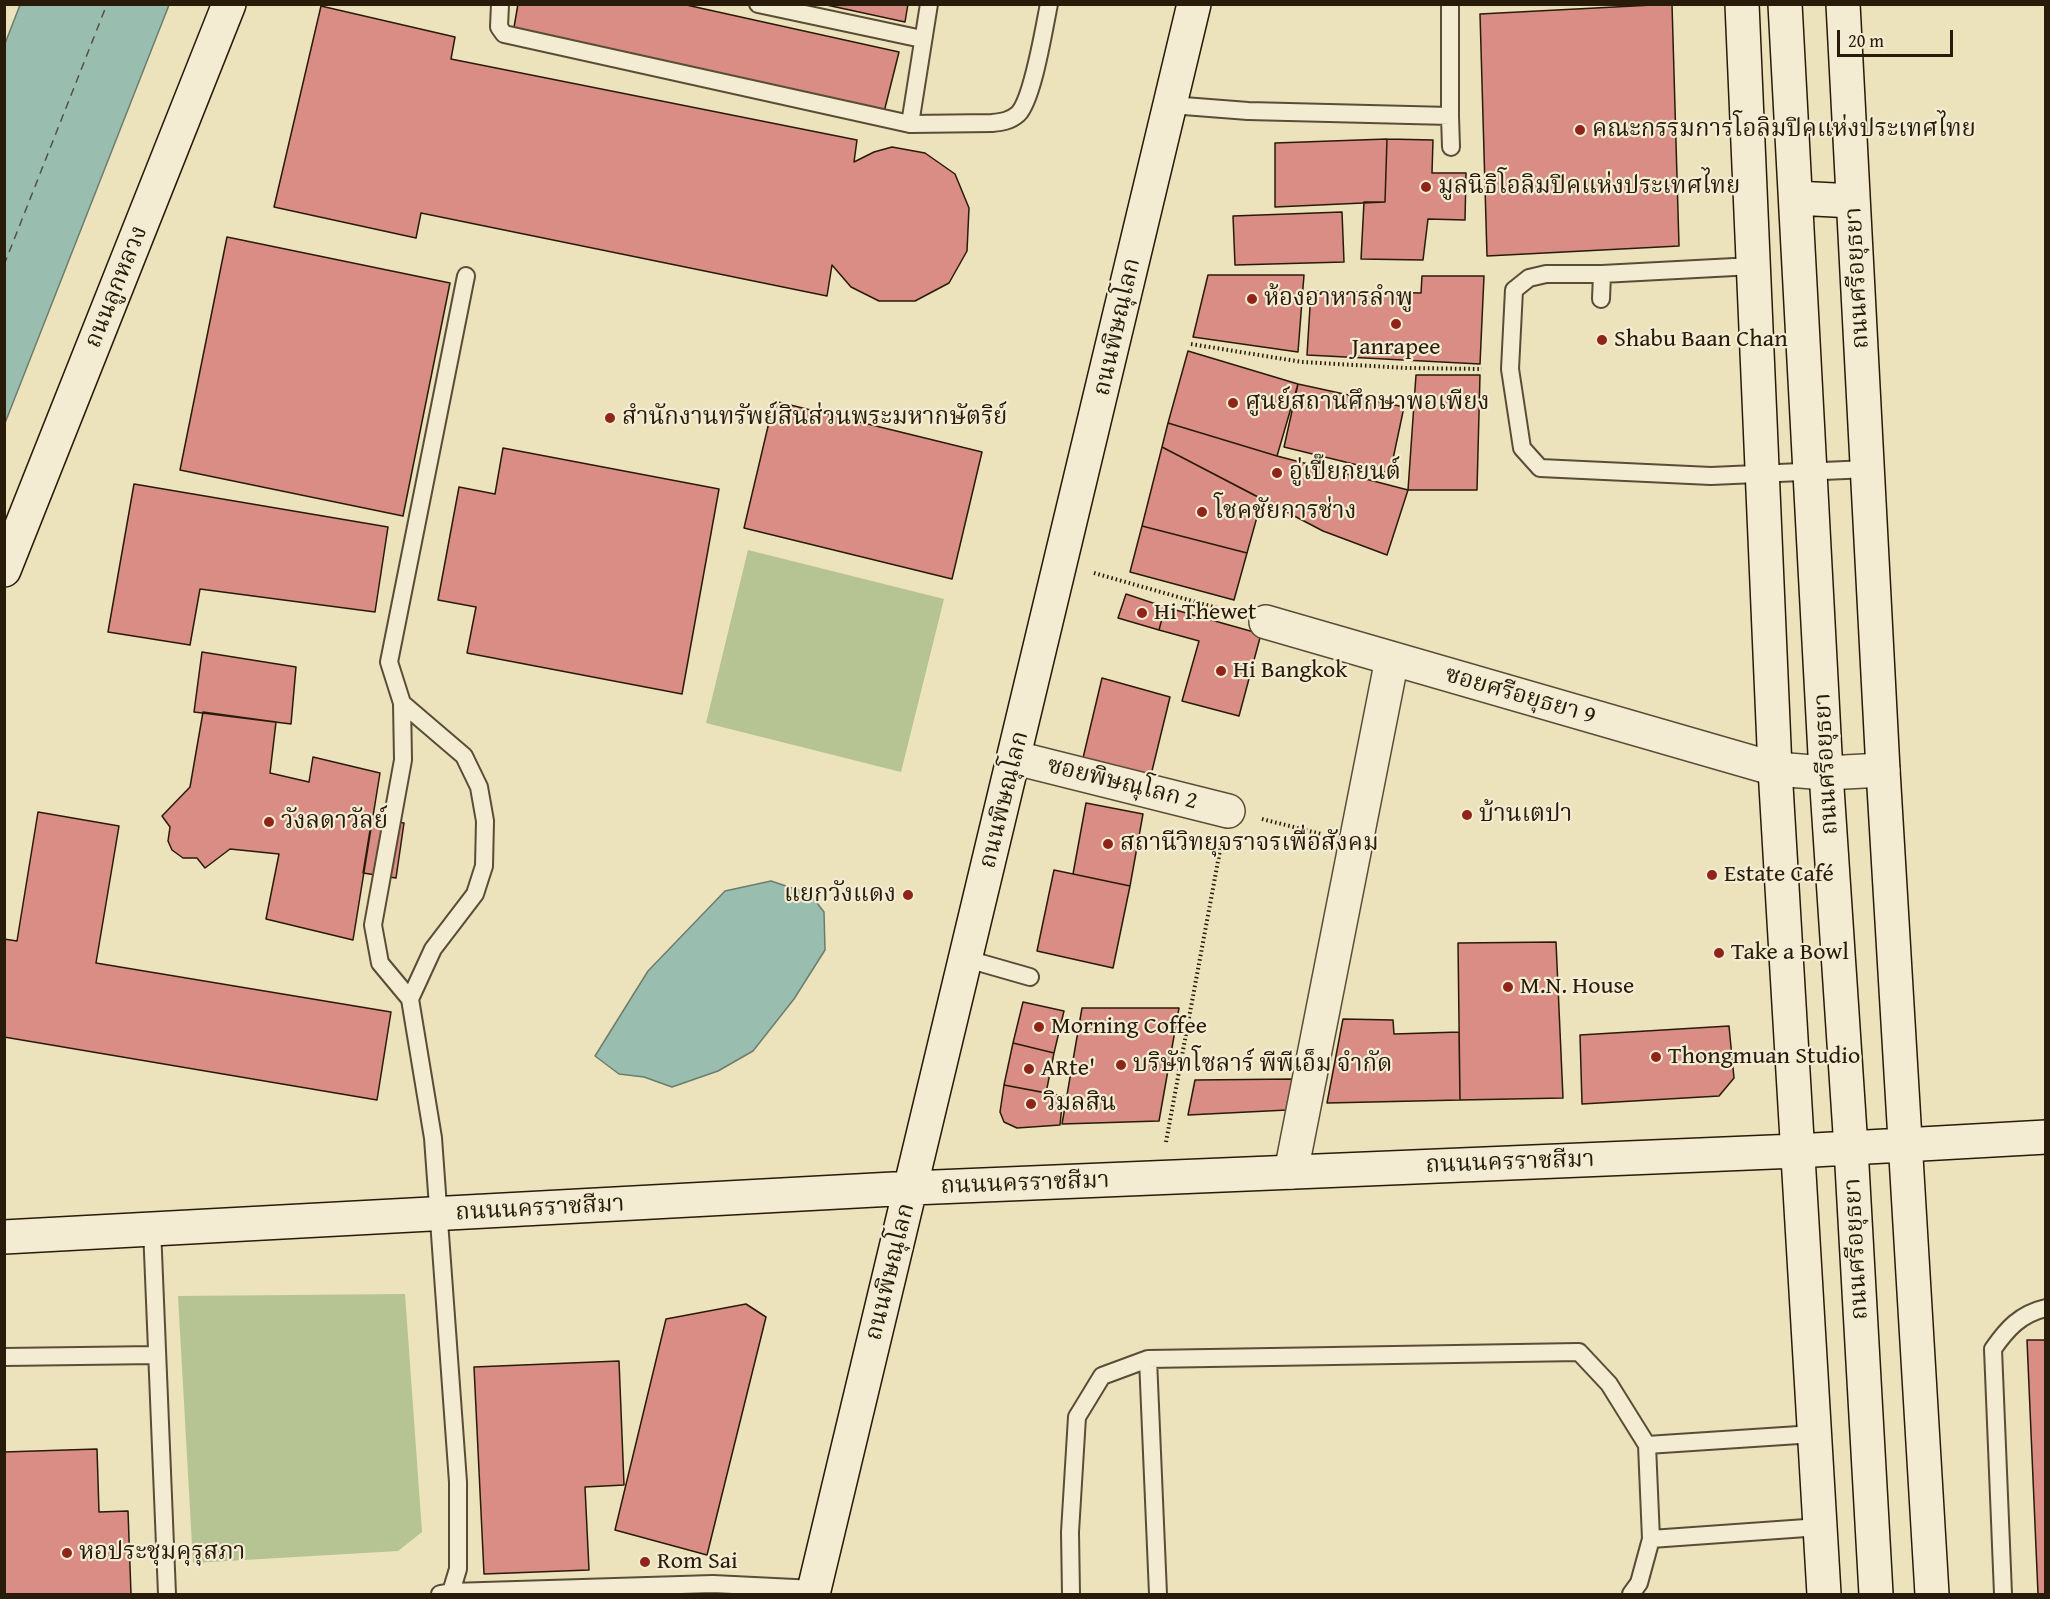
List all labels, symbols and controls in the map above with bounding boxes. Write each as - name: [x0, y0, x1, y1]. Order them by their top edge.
- scale bar: [1840, 18, 1956, 56]
- text: 20 m: [1848, 27, 1884, 54]
- place label: คณะกรรมการโอลิมปิคแห่งประเทศไทย: [1592, 116, 1976, 144]
- marker: คณะกรรมการโอลิมปิคแห่งประเทศไทย: [1573, 123, 1587, 137]
- place label: มูลนิธิโอลิมปิคแห่งประเทศไทย: [1438, 173, 1740, 201]
- marker: มูลนิธิโอลิมปิคแห่งประเทศไทย: [1419, 180, 1433, 194]
- street label: ถนนศรีอยุธยา: [1840, 206, 1876, 350]
- street label: ถนนลูกหลวง: [79, 222, 155, 352]
- street label: ถนนพิษณุโลก: [1088, 255, 1148, 399]
- place label: ห้องอาหารลำพู: [1264, 285, 1413, 313]
- marker: ห้องอาหารลำพู: [1245, 292, 1259, 306]
- marker: Janrapee: [1389, 317, 1403, 331]
- place label: Shabu Baan Chan: [1614, 326, 1788, 354]
- marker: Shabu Baan Chan: [1595, 333, 1609, 347]
- place label: Janrapee: [1352, 334, 1440, 362]
- place label: ศูนย์สถานศึกษาพอเพียง: [1245, 389, 1489, 417]
- marker: ศูนย์สถานศึกษาพอเพียง: [1226, 396, 1240, 410]
- place label: สำนักงานทรัพย์สินส่วนพระมหากษัตริย์: [622, 404, 1007, 432]
- marker: สำนักงานทรัพย์สินส่วนพระมหากษัตริย์: [603, 411, 617, 425]
- place label: อู่เปี๊ยกยนต์: [1289, 459, 1401, 487]
- marker: อู่เปี๊ยกยนต์: [1270, 466, 1284, 480]
- place label: โชคชัยการช่าง: [1214, 498, 1357, 526]
- marker: โชคชัยการช่าง: [1195, 505, 1209, 519]
- place label: Hi Thewet: [1154, 599, 1256, 627]
- marker: Hi Thewet: [1135, 606, 1149, 620]
- place label: Hi Bangkok: [1233, 657, 1347, 685]
- street label: ซอยศรีอยุธยา 9: [1441, 661, 1599, 731]
- marker: Hi Bangkok: [1214, 664, 1228, 678]
- street label: ถนนศรีอยุธยา: [1809, 692, 1845, 836]
- street label: ถนนพิษณุโลก: [974, 728, 1036, 872]
- street label: ซอยพิษณุโลก 2: [1044, 751, 1200, 817]
- place label: บ้านเตปา: [1479, 801, 1572, 829]
- place label: วังลดาวัลย์: [281, 808, 388, 836]
- marker: บ้านเตปา: [1460, 808, 1474, 822]
- marker: วังลดาวัลย์: [262, 815, 276, 829]
- place label: สถานีวิทยุจราจรเพื่อสังคม: [1120, 830, 1379, 858]
- marker: สถานีวิทยุจราจรเพื่อสังคม: [1101, 837, 1115, 851]
- place label: Estate Café: [1724, 861, 1834, 889]
- marker: Estate Café: [1705, 868, 1719, 882]
- place label: แยกวังแดง: [784, 881, 896, 909]
- marker: แยกวังแดง: [901, 888, 915, 902]
- place label: Take a Bowl: [1731, 939, 1849, 967]
- marker: Take a Bowl: [1712, 946, 1726, 960]
- place label: M.N. House: [1520, 973, 1634, 1001]
- marker: M.N. House: [1501, 980, 1515, 994]
- place label: Morning Coffee: [1051, 1013, 1207, 1041]
- marker: Morning Coffee: [1032, 1020, 1046, 1034]
- place label: Thongmuan Studio: [1668, 1043, 1860, 1071]
- marker: Thongmuan Studio: [1649, 1050, 1663, 1064]
- place label: บริษัทโซลาร์ พีพีเอ็ม จำกัด: [1133, 1051, 1392, 1079]
- place label: ARte': [1041, 1055, 1095, 1083]
- marker: บริษัทโซลาร์ พีพีเอ็ม จำกัด: [1114, 1058, 1128, 1072]
- marker: ARte': [1022, 1062, 1036, 1076]
- place label: วิมลสิน: [1043, 1090, 1116, 1118]
- marker: วิมลสิน: [1024, 1097, 1038, 1111]
- street label: ถนนนครราชสีมา: [1425, 1146, 1595, 1180]
- street label: ถนนนครราชสีมา: [940, 1167, 1110, 1201]
- street label: ถนนศรีอยุธยา: [1839, 1177, 1875, 1321]
- street label: ถนนนครราชสีมา: [455, 1190, 625, 1228]
- street label: ถนนพิษณุโลก: [860, 1200, 922, 1344]
- place label: หอประชุมคุรุสภา: [79, 1539, 245, 1567]
- marker: หอประชุมคุรุสภา: [60, 1546, 74, 1560]
- place label: Rom Sai: [657, 1548, 738, 1576]
- marker: Rom Sai: [638, 1555, 652, 1569]

